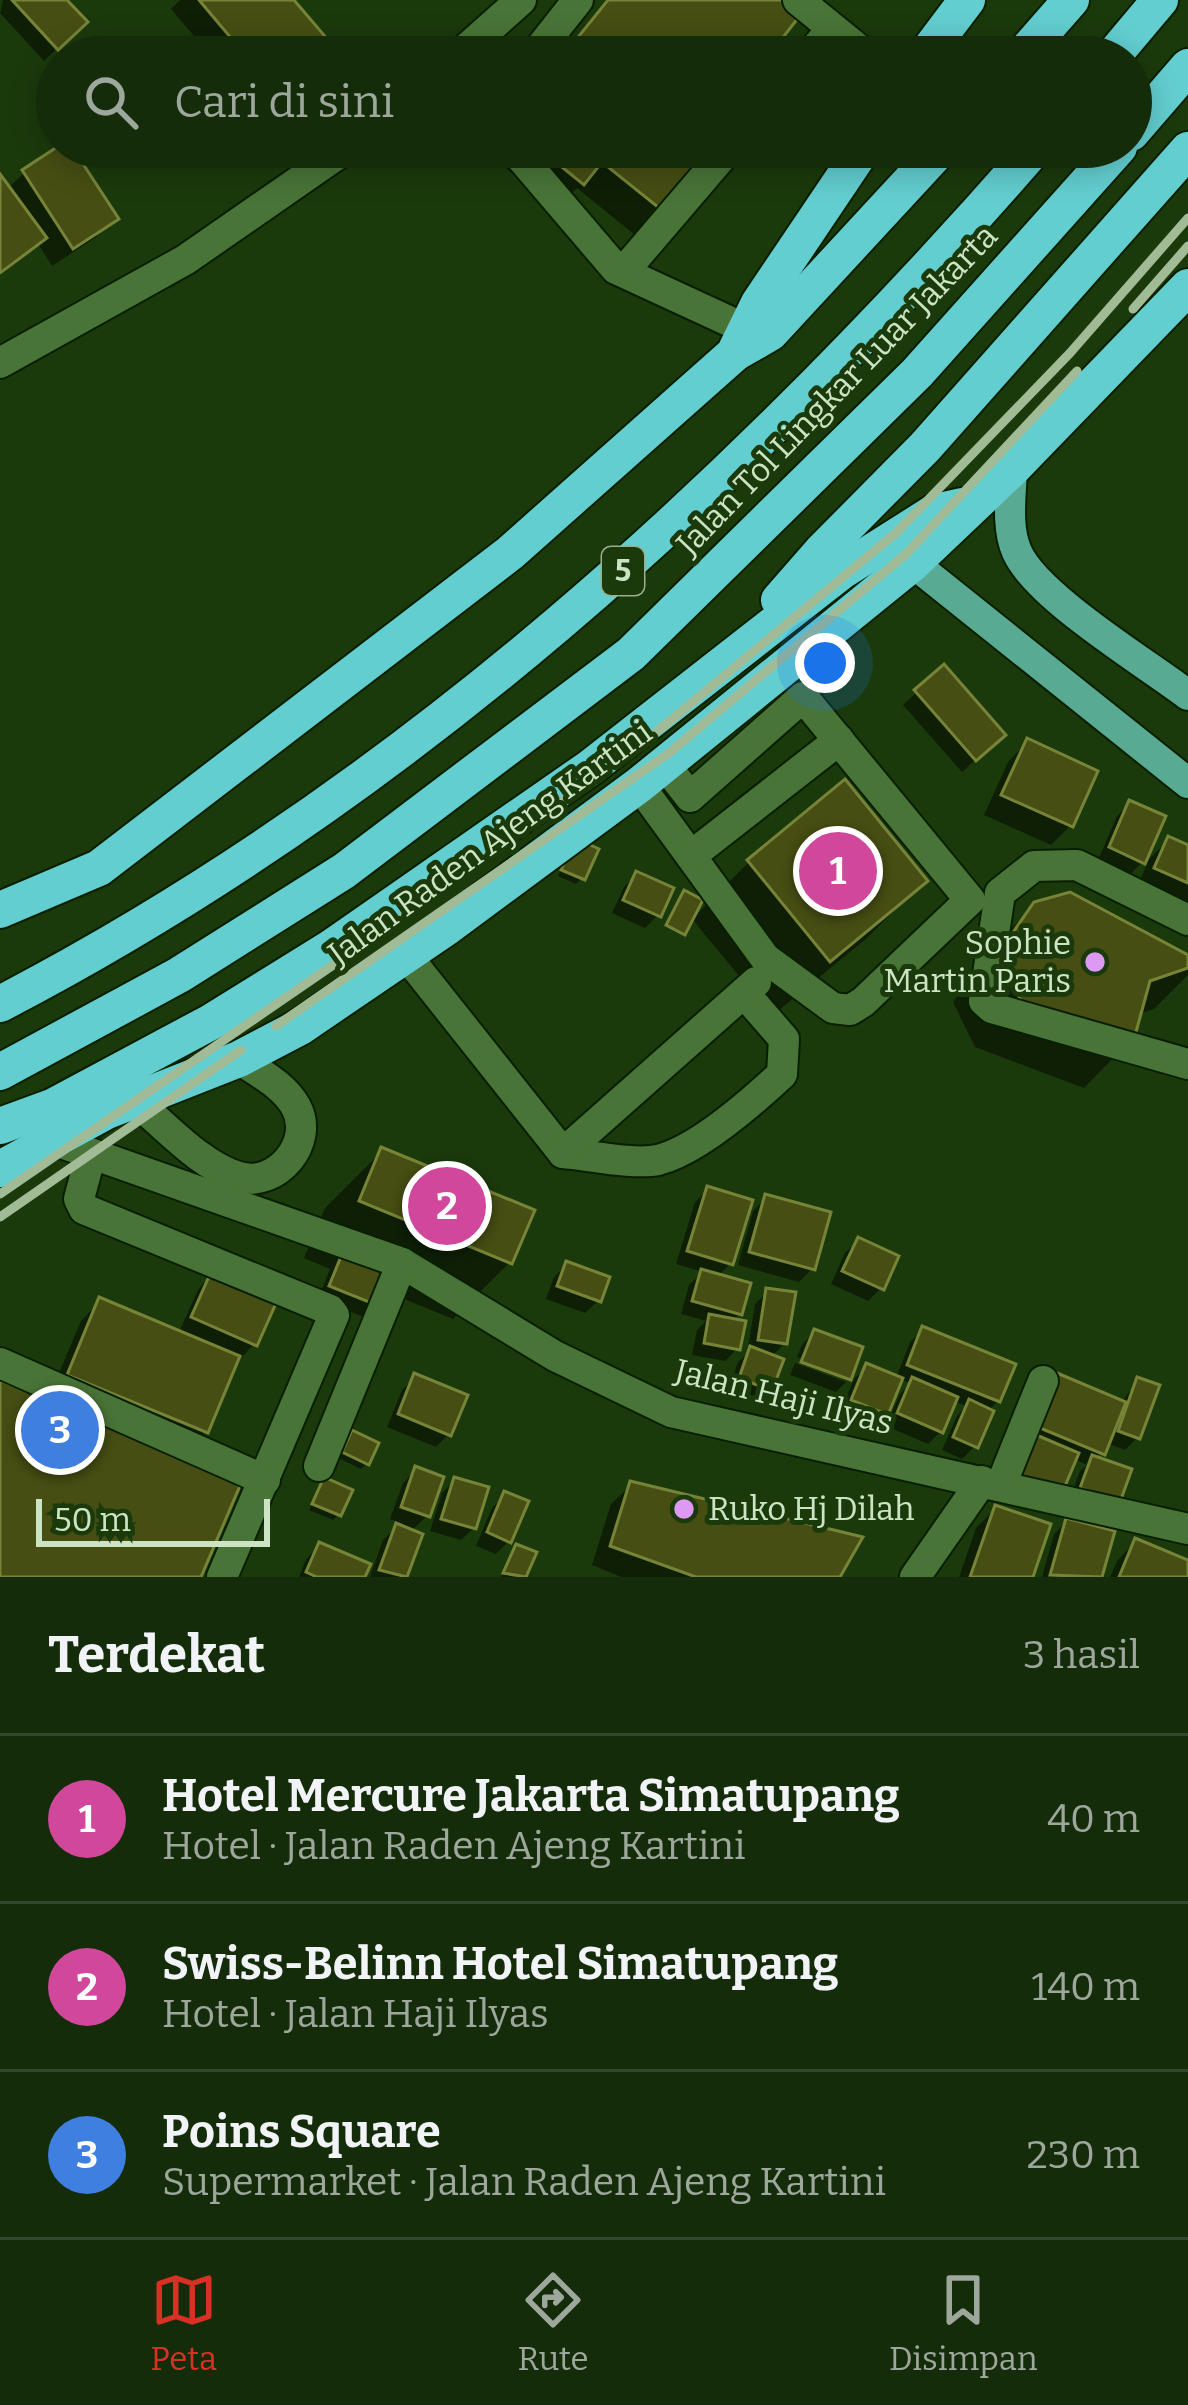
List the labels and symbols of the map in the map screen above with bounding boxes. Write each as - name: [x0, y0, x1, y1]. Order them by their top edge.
- street label: Jalan Tol Lingkar Luar Jakarta: [667, 216, 1006, 565]
- road number: 5: [602, 547, 644, 595]
- your location: [795, 633, 855, 693]
- street label: Jalan Raden Ajeng Kartini: [320, 712, 660, 974]
- pin: 1: [799, 826, 877, 916]
- place label: Sophie Martin Paris: [884, 923, 1071, 1001]
- marker: Sophie Martin Paris: [1082, 949, 1108, 975]
- pin: 2: [408, 1161, 486, 1251]
- street label: Jalan Haji Ilyas: [670, 1350, 897, 1443]
- pin: 3: [21, 1385, 99, 1475]
- place label: Ruko Hj Dilah: [708, 1489, 915, 1529]
- scale bar: [36, 1493, 270, 1546]
- marker: Ruko Hj Dilah: [671, 1496, 697, 1522]

